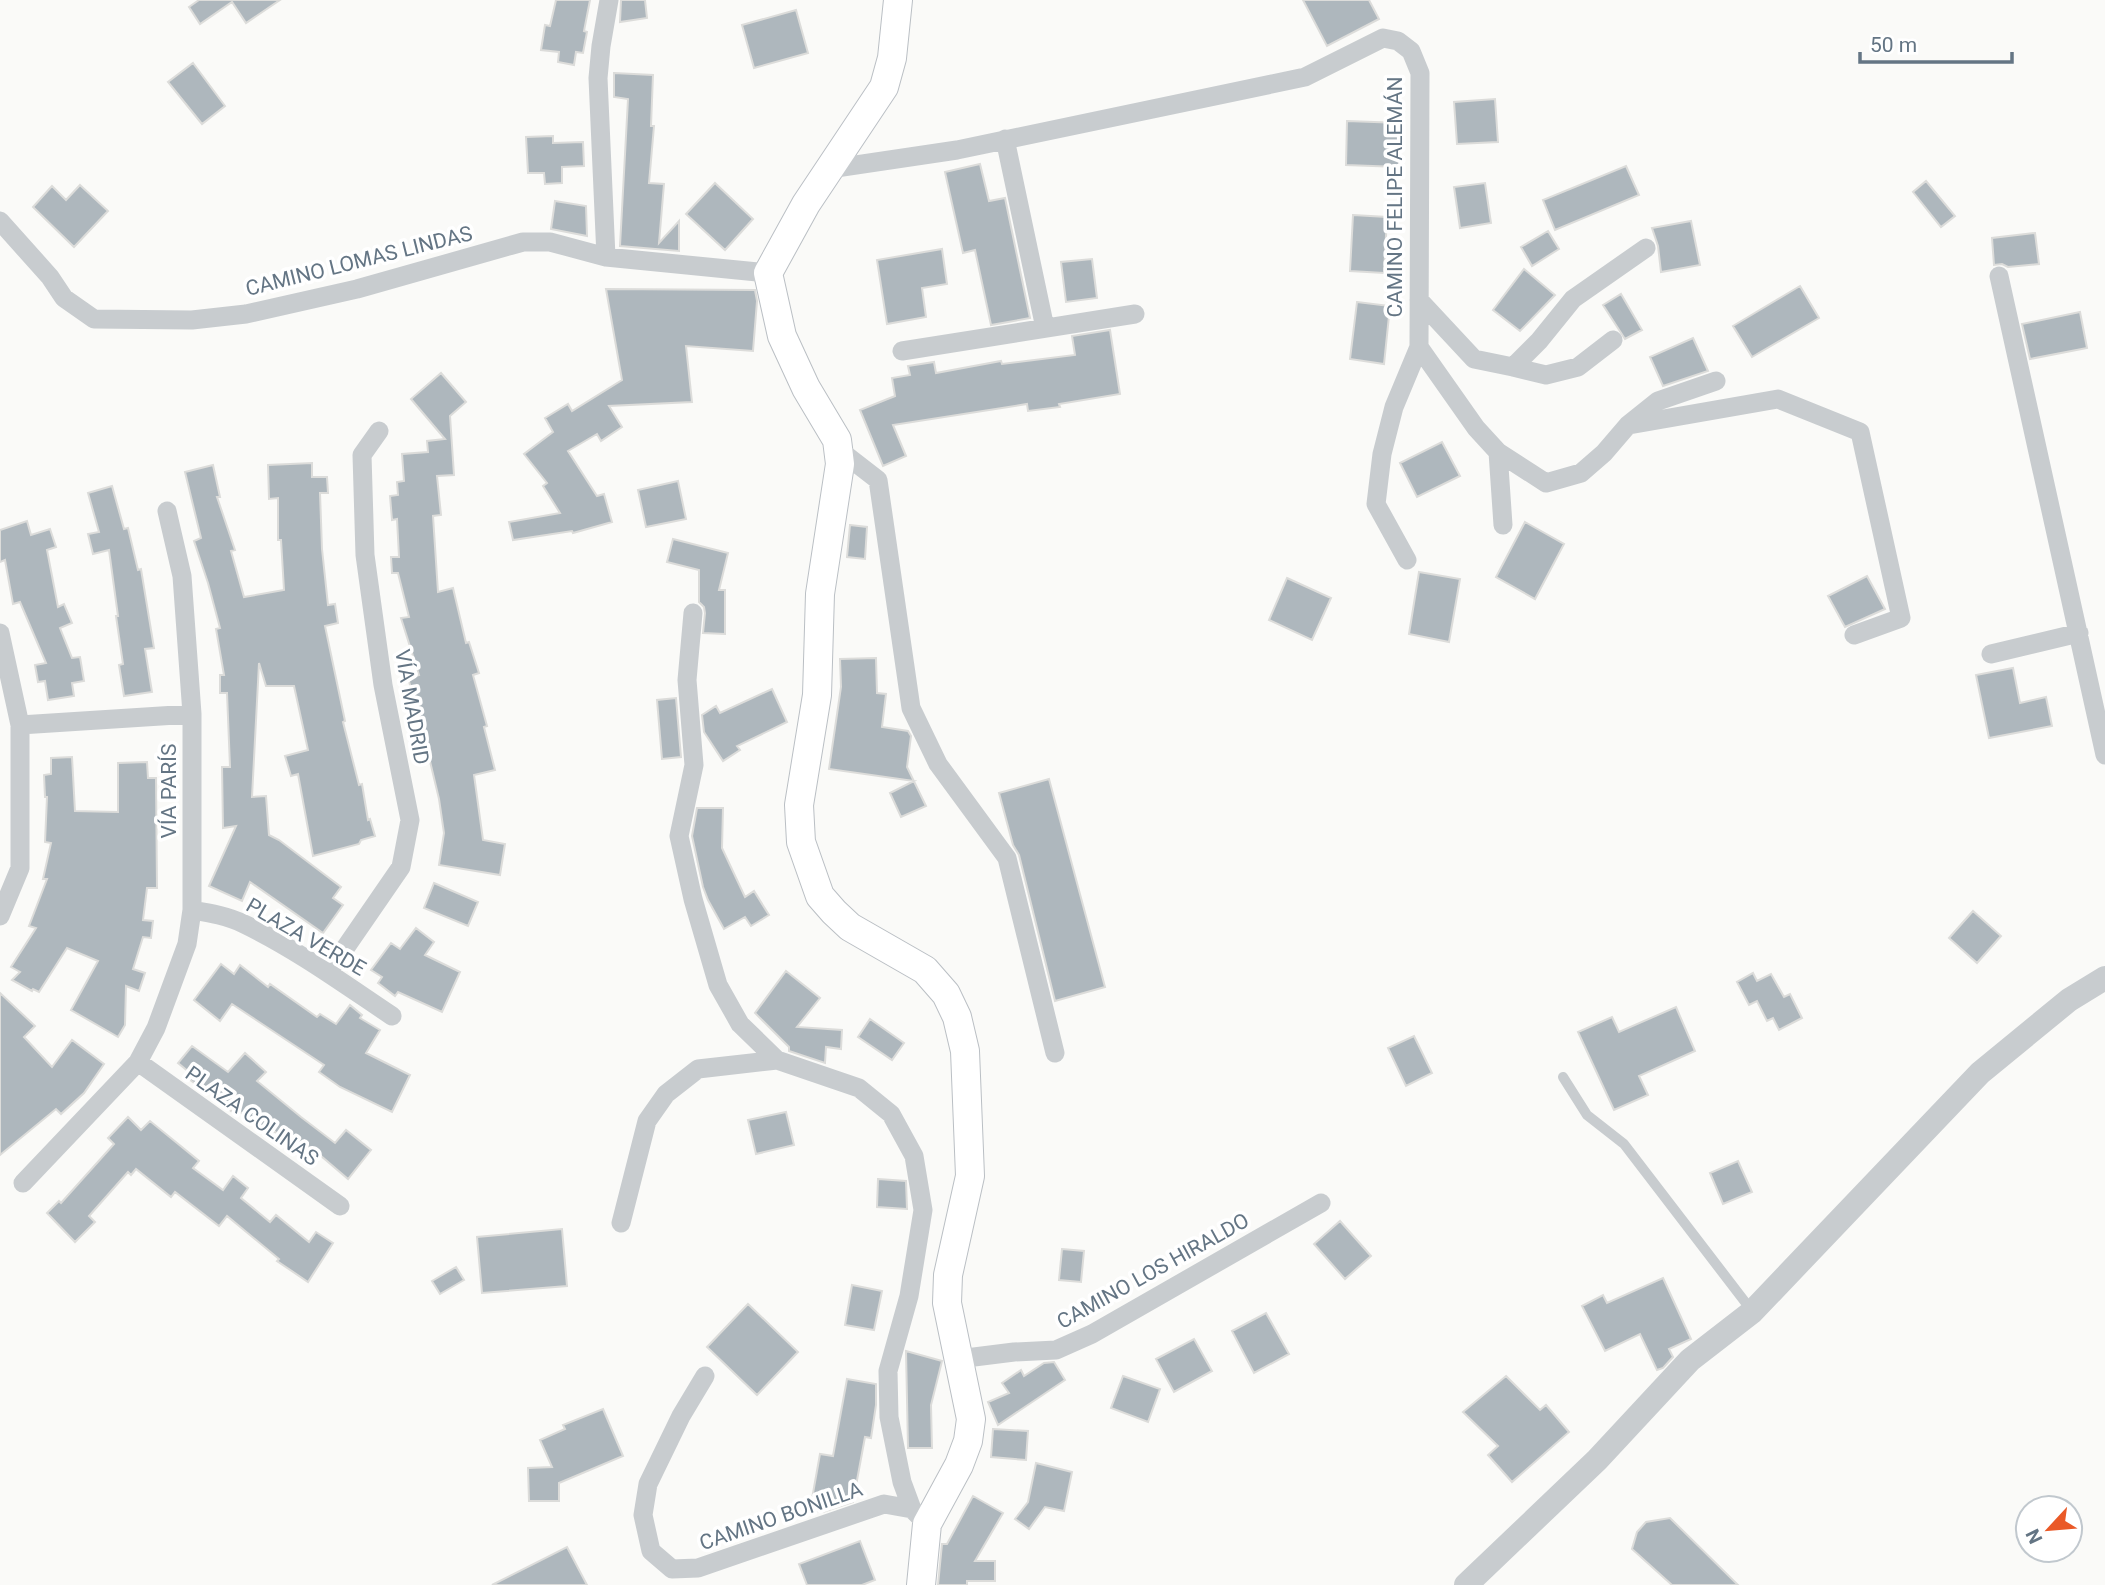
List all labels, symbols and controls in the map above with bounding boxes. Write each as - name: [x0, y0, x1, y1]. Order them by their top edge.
- scale bar: [1860, 21, 2012, 65]
- text: 50 m: [1870, 33, 1917, 57]
- street label: CAMINO FELIPE ALEMÁN: [1383, 76, 1407, 318]
- street label: CAMINO LOMAS LINDAS: [243, 221, 475, 301]
- street label: VÍA MADRID: [390, 647, 434, 767]
- street label: VÍA PARÍS: [157, 744, 181, 838]
- street label: PLAZA VERDE: [242, 893, 370, 981]
- street label: PLAZA COLINAS: [181, 1061, 323, 1171]
- street label: CAMINO LOS HIRALDO: [1053, 1208, 1253, 1334]
- street label: CAMINO BONILLA: [696, 1477, 866, 1555]
- north arrow: [2014, 1494, 2084, 1564]
- text: N: [2021, 1525, 2047, 1547]

